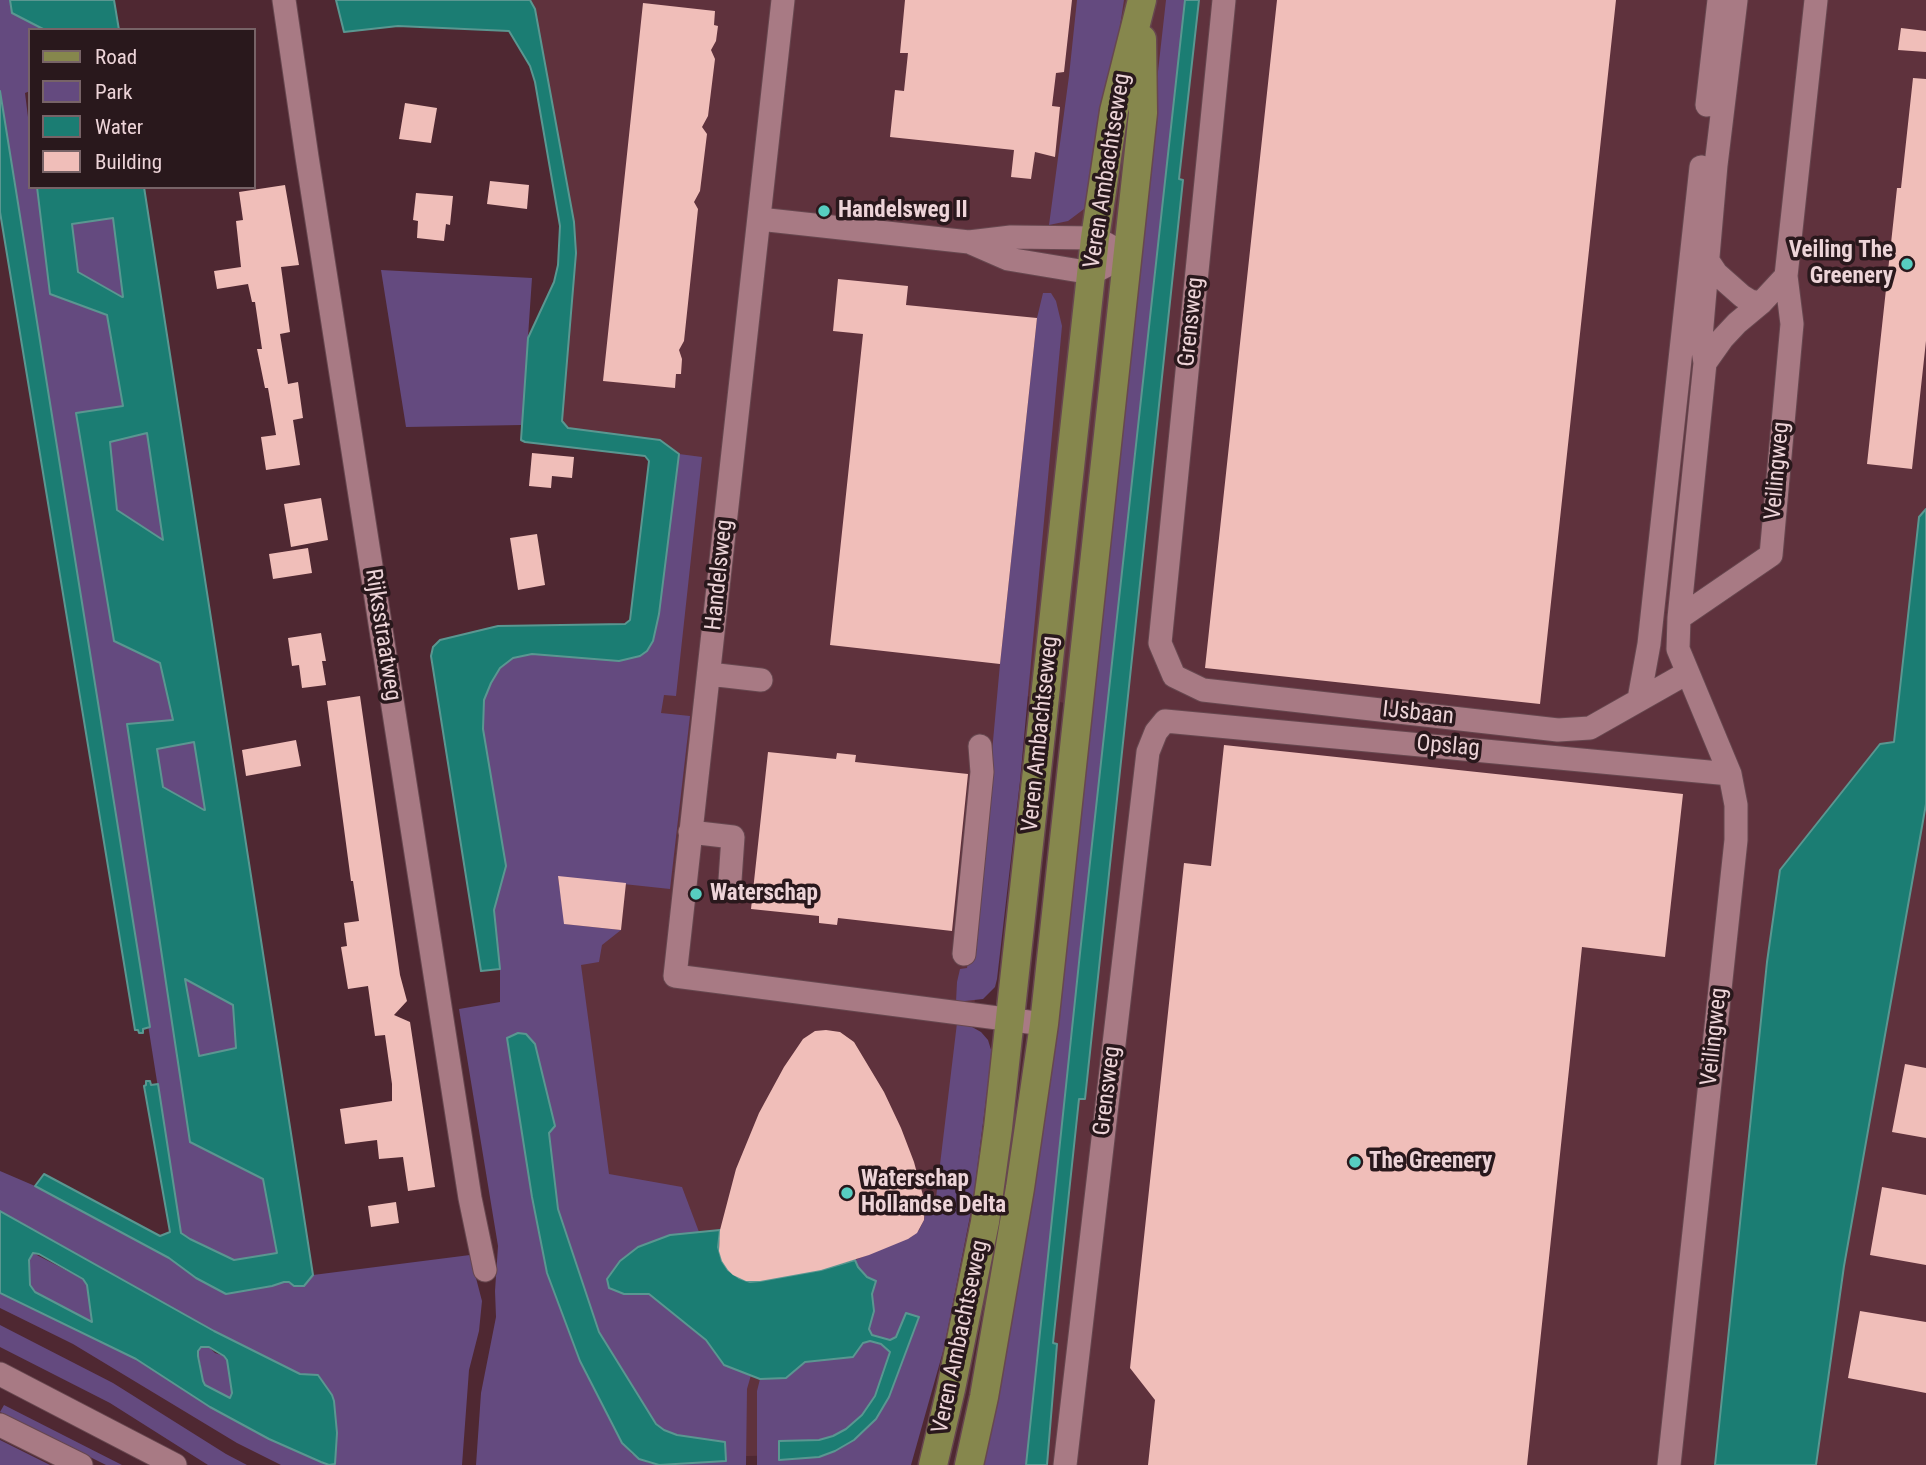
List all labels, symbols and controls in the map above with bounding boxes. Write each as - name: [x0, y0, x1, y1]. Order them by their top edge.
- legend: [28, 28, 256, 189]
- text: Road: [95, 45, 137, 69]
- street label: Veren Ambachtseweg: [1079, 72, 1137, 270]
- text: Park: [95, 80, 132, 104]
- text: Water: [95, 115, 143, 139]
- text: Building: [95, 150, 162, 174]
- place label: Handelsweg II: [838, 197, 968, 225]
- marker: Handelsweg II: [816, 203, 832, 219]
- place label: Veiling The Greenery: [1789, 237, 1893, 291]
- marker: Veiling The Greenery: [1899, 256, 1915, 272]
- street label: Grensweg: [1174, 276, 1210, 368]
- street label: Veilingweg: [1760, 421, 1796, 521]
- street label: Handelsweg: [700, 518, 740, 632]
- street label: Rijksstraatweg: [358, 567, 406, 703]
- street label: Veren Ambachtseweg: [1017, 635, 1065, 833]
- street label: IJsbaan: [1381, 697, 1455, 731]
- street label: Opslag: [1415, 730, 1481, 764]
- place label: Waterschap: [710, 880, 818, 908]
- marker: Waterschap: [688, 886, 704, 902]
- street label: Veilingweg: [1696, 987, 1734, 1087]
- street label: Grensweg: [1089, 1045, 1127, 1137]
- place label: The Greenery: [1369, 1148, 1492, 1176]
- marker: The Greenery: [1347, 1154, 1363, 1170]
- place label: Waterschap Hollandse Delta: [861, 1166, 1006, 1220]
- marker: Waterschap Hollandse Delta: [839, 1185, 855, 1201]
- street label: Veren Ambachtseweg: [927, 1238, 995, 1436]

